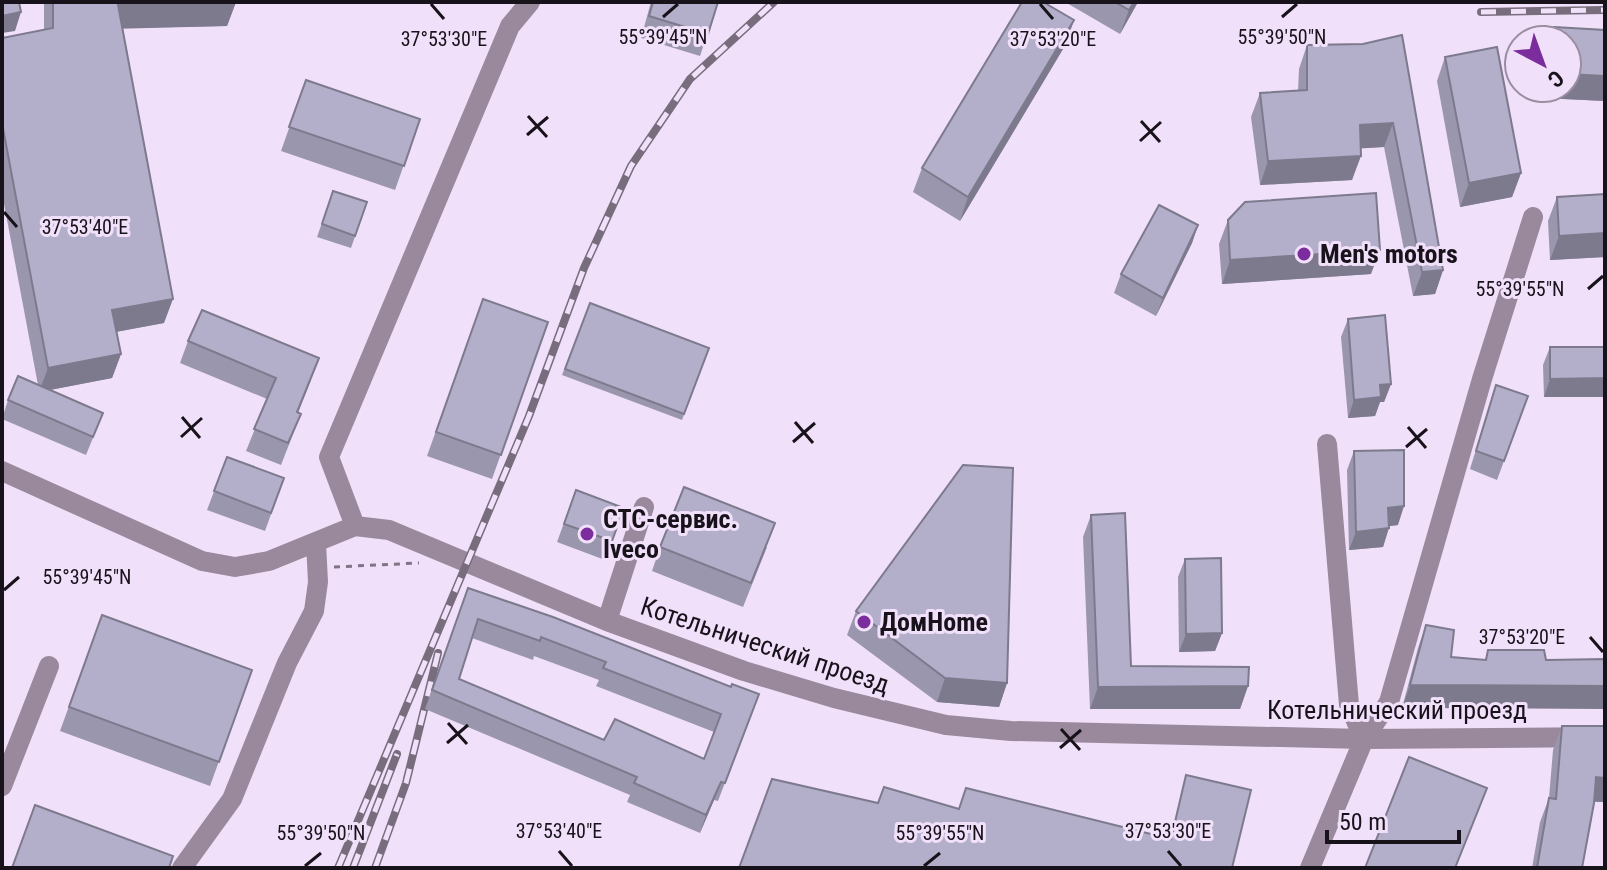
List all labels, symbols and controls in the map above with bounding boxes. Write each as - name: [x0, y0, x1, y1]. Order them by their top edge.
- north arrow: [1503, 24, 1583, 104]
- text: 55°39'45"N: [618, 25, 708, 49]
- text: 55°39'50"N: [1237, 25, 1327, 49]
- text: 37°53'30"E: [401, 27, 487, 51]
- text: 37°53'20"E: [1010, 27, 1096, 51]
- text: С: [1543, 65, 1569, 92]
- text: 37°53'40"E: [42, 215, 128, 239]
- place label: Men's motors: [1320, 239, 1458, 269]
- marker: Men's motors: [1295, 245, 1313, 263]
- text: 55°39'55"N: [1475, 277, 1565, 301]
- place label: СТС-сервис. Iveco: [603, 504, 738, 564]
- marker: СТС-сервис. Iveco: [578, 525, 596, 543]
- text: 55°39'45"N: [42, 565, 132, 589]
- street label: Котельнический проезд: [637, 591, 893, 699]
- place label: ДомHome: [880, 607, 988, 637]
- marker: ДомHome: [855, 613, 873, 631]
- text: 37°53'20"E: [1479, 625, 1565, 649]
- street label: Котельнический проезд: [1267, 695, 1527, 725]
- scale bar: [1327, 794, 1459, 844]
- text: 50 m: [1339, 808, 1386, 836]
- text: 37°53'40"E: [516, 819, 602, 843]
- text: 37°53'30"E: [1125, 819, 1211, 843]
- text: 55°39'50"N: [276, 821, 366, 845]
- text: 55°39'55"N: [895, 821, 985, 845]

